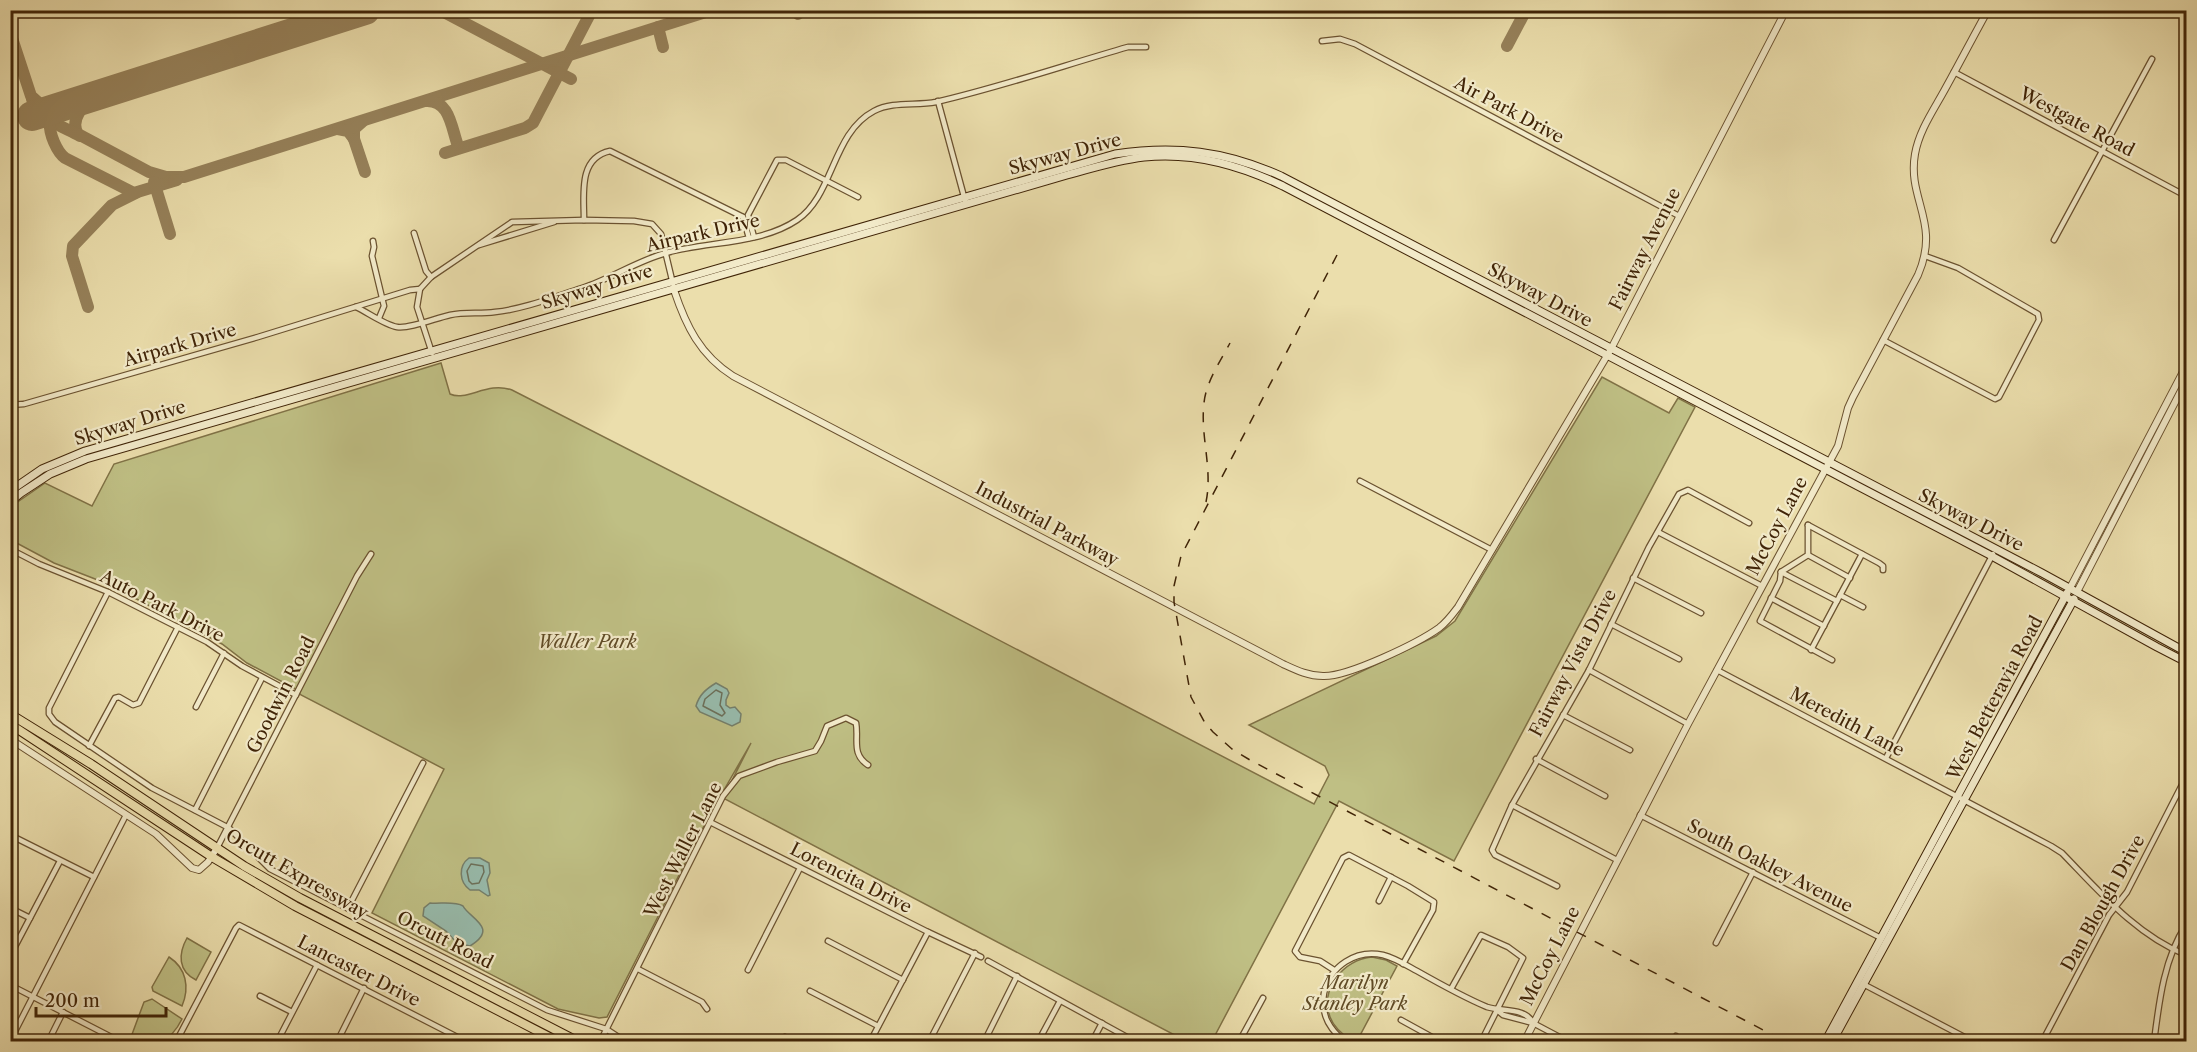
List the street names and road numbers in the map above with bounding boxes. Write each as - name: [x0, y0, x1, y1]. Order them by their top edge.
- street label: Air Park Drive: [1449, 71, 1568, 148]
- street label: Westgate Road: [2015, 82, 2138, 162]
- street label: Skyway Drive: [1006, 128, 1124, 180]
- street label: Fairway Avenue: [1605, 184, 1685, 314]
- street label: Airpark Drive: [643, 209, 762, 257]
- street label: Skyway Drive: [1484, 258, 1596, 332]
- street label: Skyway Drive: [539, 260, 655, 314]
- street label: Airpark Drive: [120, 318, 239, 372]
- street label: Skyway Drive: [72, 396, 188, 450]
- street label: McCoy Lane: [1742, 473, 1812, 579]
- street label: Industrial Parkway: [972, 477, 1123, 571]
- street label: Skyway Drive: [1915, 484, 2027, 556]
- street label: Auto Park Drive: [95, 565, 228, 647]
- street label: Fairway Vista Drive: [1525, 585, 1621, 741]
- street label: West Betteravia Road: [1942, 612, 2048, 785]
- street label: Goodwin Road: [242, 633, 320, 757]
- street label: Meredith Lane: [1786, 683, 1908, 761]
- street label: West Waller Lane: [639, 778, 727, 922]
- street label: South Oakley Avenue: [1684, 815, 1856, 917]
- street label: Orcutt Expressway: [222, 824, 373, 924]
- street label: Dan Blough Drive: [2056, 831, 2150, 975]
- street label: Lorencita Drive: [786, 838, 916, 918]
- street label: McCoy Lane: [1516, 903, 1584, 1009]
- street label: Orcutt Road: [393, 906, 497, 974]
- street label: Lancaster Drive: [294, 931, 424, 1011]

